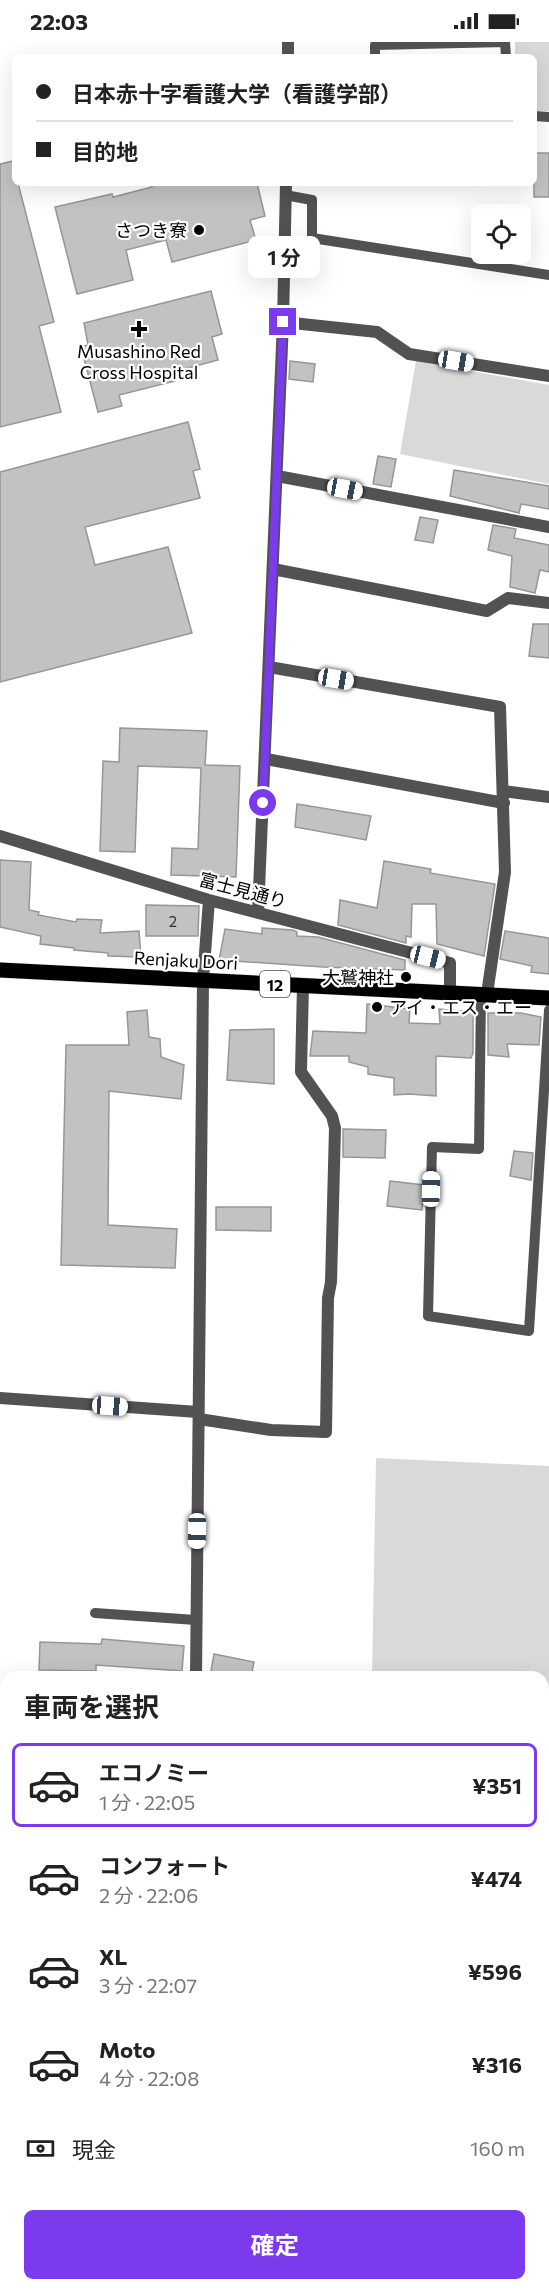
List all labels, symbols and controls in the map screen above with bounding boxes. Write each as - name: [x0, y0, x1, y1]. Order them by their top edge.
- text: 22:03: [30, 8, 88, 35]
- text: 日本赤十字看護大学（看護学部）: [72, 80, 402, 107]
- text: 目的地: [72, 138, 138, 165]
- map controls: [471, 204, 531, 264]
- button: locate: [471, 204, 531, 264]
- place label: さつき寮: [115, 219, 187, 241]
- marker: さつき寮: [192, 223, 206, 237]
- callout: 1 分: [247, 235, 319, 277]
- text: 1 分: [268, 245, 300, 269]
- route end: [269, 308, 296, 335]
- marker: Musashino Red Cross Hospital: [130, 320, 148, 338]
- place label: Musashino Red Cross Hospital: [77, 340, 201, 383]
- car: [437, 349, 475, 373]
- car: [326, 477, 364, 501]
- car: [317, 667, 355, 691]
- route start: [249, 789, 276, 816]
- street label: 富士見通り: [197, 868, 289, 912]
- house number: 2: [169, 912, 177, 930]
- car: [408, 944, 448, 970]
- street label: Renjaku Dori: [133, 946, 239, 974]
- place label: 大鷲神社: [322, 966, 394, 988]
- marker: 大鷲神社: [399, 970, 413, 984]
- road number: 12: [260, 971, 290, 997]
- place label: アイ・エス・エー: [389, 996, 532, 1018]
- marker: アイ・エス・エー: [370, 1000, 384, 1014]
- car: [422, 1171, 440, 1207]
- car: [91, 1396, 129, 1416]
- car: [188, 1513, 206, 1549]
- text: 車両を選択: [24, 1690, 159, 1723]
- icon: car: [27, 1758, 81, 1812]
- text: エコノミー: [99, 1759, 209, 1786]
- text: ¥351: [472, 1772, 522, 1799]
- text: 1 分 · 22:05: [99, 1790, 195, 1814]
- icon: car: [27, 1851, 81, 1905]
- text: コンフォート: [99, 1852, 230, 1879]
- text: ¥474: [470, 1865, 522, 1892]
- text: 2 分 · 22:06: [99, 1883, 198, 1907]
- text: XL: [99, 1943, 127, 1970]
- icon: car: [27, 1944, 81, 1998]
- text: ¥596: [468, 1958, 522, 1985]
- text: 3 分 · 22:07: [99, 1973, 197, 1997]
- text: Moto: [99, 2036, 155, 2063]
- icon: car: [27, 2037, 81, 2091]
- text: ¥316: [471, 2051, 522, 2078]
- text: 4 分 · 22:08: [99, 2066, 199, 2090]
- icon: cash: [24, 2132, 57, 2165]
- text: 現金: [72, 2136, 116, 2163]
- text: 160 m: [470, 2136, 525, 2160]
- button: 確定: [24, 2210, 525, 2279]

